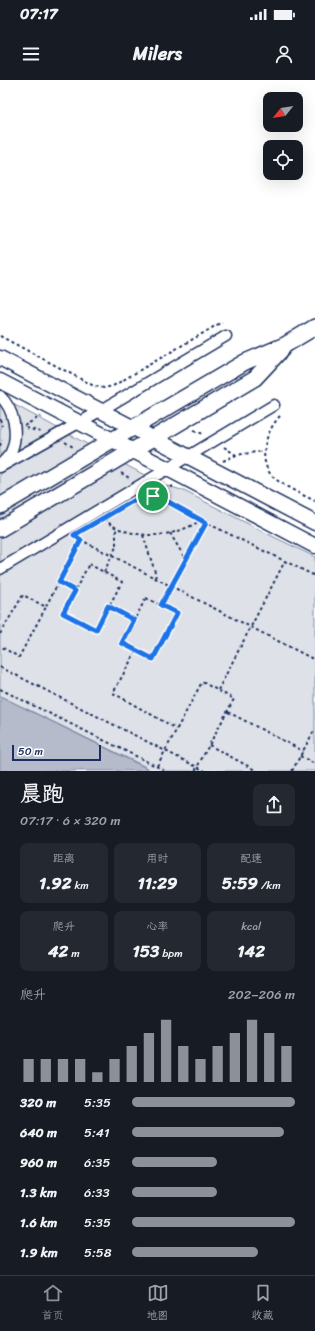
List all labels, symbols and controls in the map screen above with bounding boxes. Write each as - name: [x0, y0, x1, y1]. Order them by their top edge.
- text: 07:17: [20, 1, 58, 27]
- text: Milers: [133, 38, 182, 70]
- icon: menu: [20, 43, 42, 65]
- icon: person: [273, 43, 295, 65]
- north arrow: [263, 92, 303, 132]
- map controls: [263, 92, 303, 180]
- button: locate: [263, 140, 303, 180]
- pin: [136, 479, 170, 513]
- icon: arrive: [142, 485, 164, 507]
- text: 50 m: [18, 742, 43, 761]
- scale bar: [12, 743, 101, 762]
- text: 晨跑: [20, 774, 64, 813]
- button: share: [253, 784, 295, 826]
- text: 07:17 · 6 × 320 m: [20, 809, 120, 832]
- text: 距离: [53, 849, 75, 868]
- text: 用时: [146, 849, 168, 868]
- text: 配速: [240, 849, 262, 868]
- text: 1.92: [39, 868, 72, 898]
- text: 11:29: [138, 868, 177, 898]
- text: 5:59: [222, 868, 258, 898]
- text: km: [72, 876, 89, 895]
- text: /km: [258, 876, 281, 895]
- text: 爬升: [53, 917, 75, 936]
- text: 心率: [146, 917, 168, 936]
- text: kcal: [241, 917, 261, 936]
- text: 42: [48, 936, 68, 966]
- text: 153: [132, 936, 159, 966]
- text: 142: [237, 936, 265, 966]
- text: m: [68, 944, 80, 963]
- text: bpm: [159, 944, 183, 963]
- text: 爬升: [20, 983, 46, 1006]
- text: 202–206 m: [228, 983, 295, 1006]
- text: 320 m: [20, 1091, 56, 1114]
- text: 5:35: [84, 1091, 111, 1114]
- text: 640 m: [20, 1121, 57, 1144]
- text: 5:41: [84, 1121, 110, 1144]
- text: 960 m: [20, 1151, 57, 1174]
- text: 6:35: [84, 1151, 110, 1174]
- text: 1.3 km: [20, 1181, 57, 1204]
- text: 6:33: [84, 1181, 110, 1204]
- text: 1.6 km: [20, 1211, 57, 1234]
- text: 5:35: [84, 1211, 111, 1234]
- text: 1.9 km: [20, 1241, 58, 1264]
- text: 5:58: [84, 1241, 112, 1264]
- tab: 首页: [42, 1282, 64, 1325]
- tab: 地图: [147, 1282, 169, 1325]
- tab: 收藏: [252, 1282, 274, 1325]

